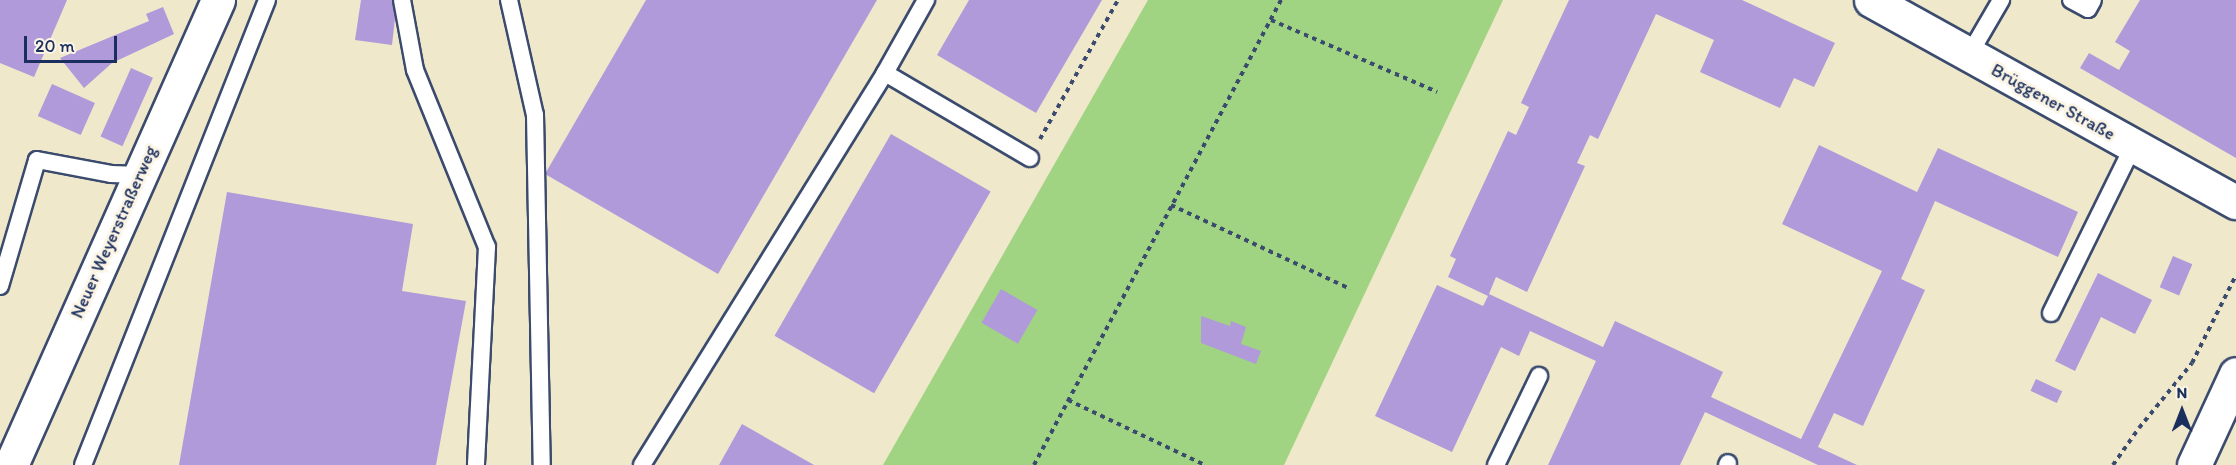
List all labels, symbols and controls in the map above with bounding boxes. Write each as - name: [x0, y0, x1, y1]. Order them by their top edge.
- scale bar: [27, 24, 120, 62]
- text: 20 m: [35, 35, 75, 57]
- street label: Brüggener Straße: [1987, 59, 2119, 145]
- street label: Neuer Weyerstraßerweg: [66, 143, 162, 321]
- north arrow: [2152, 381, 2212, 441]
- text: N: [2177, 383, 2187, 402]

